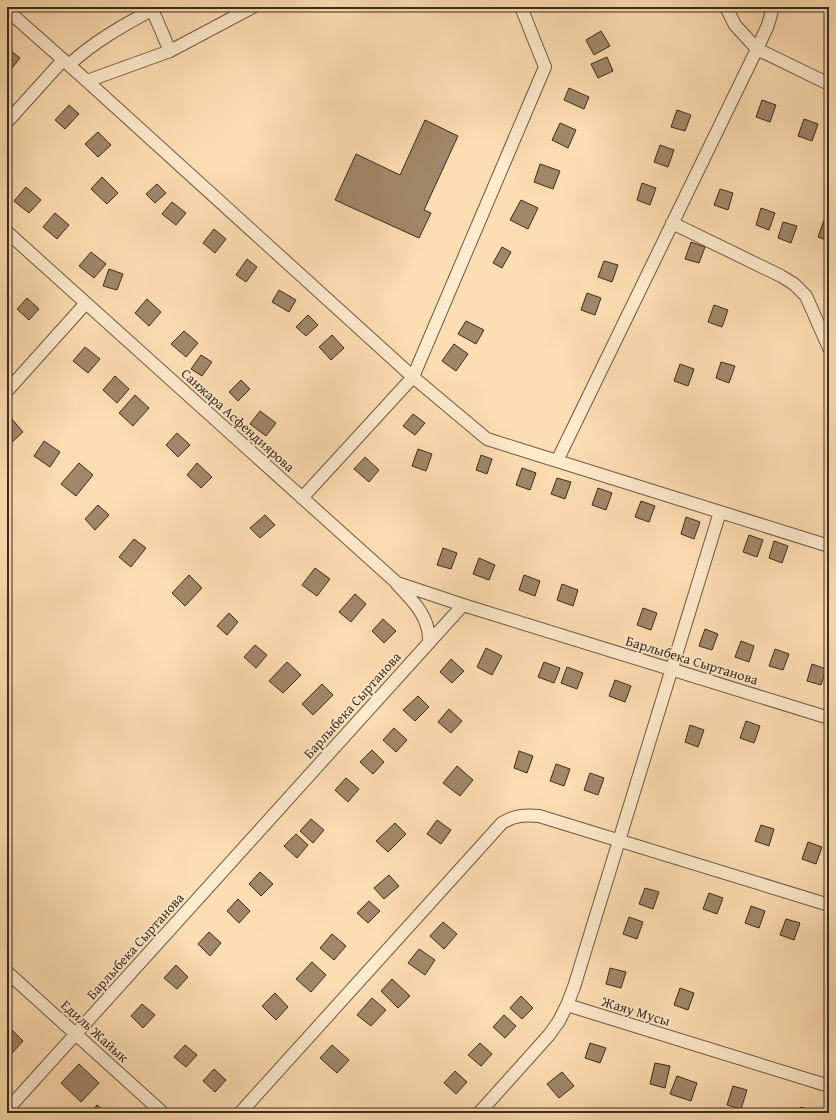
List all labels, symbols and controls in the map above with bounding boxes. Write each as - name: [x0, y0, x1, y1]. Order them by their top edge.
- street label: Санжара Асфендиярова: [177, 364, 299, 477]
- street label: Барлыбека Сыртанова: [623, 630, 761, 690]
- street label: Барлыбека Сыртанова: [299, 647, 406, 763]
- street label: Барлыбека Сыртанова: [82, 888, 189, 1004]
- street label: Жаяу Мусы: [598, 991, 673, 1031]
- street label: Едиль Жайык: [57, 995, 134, 1067]

